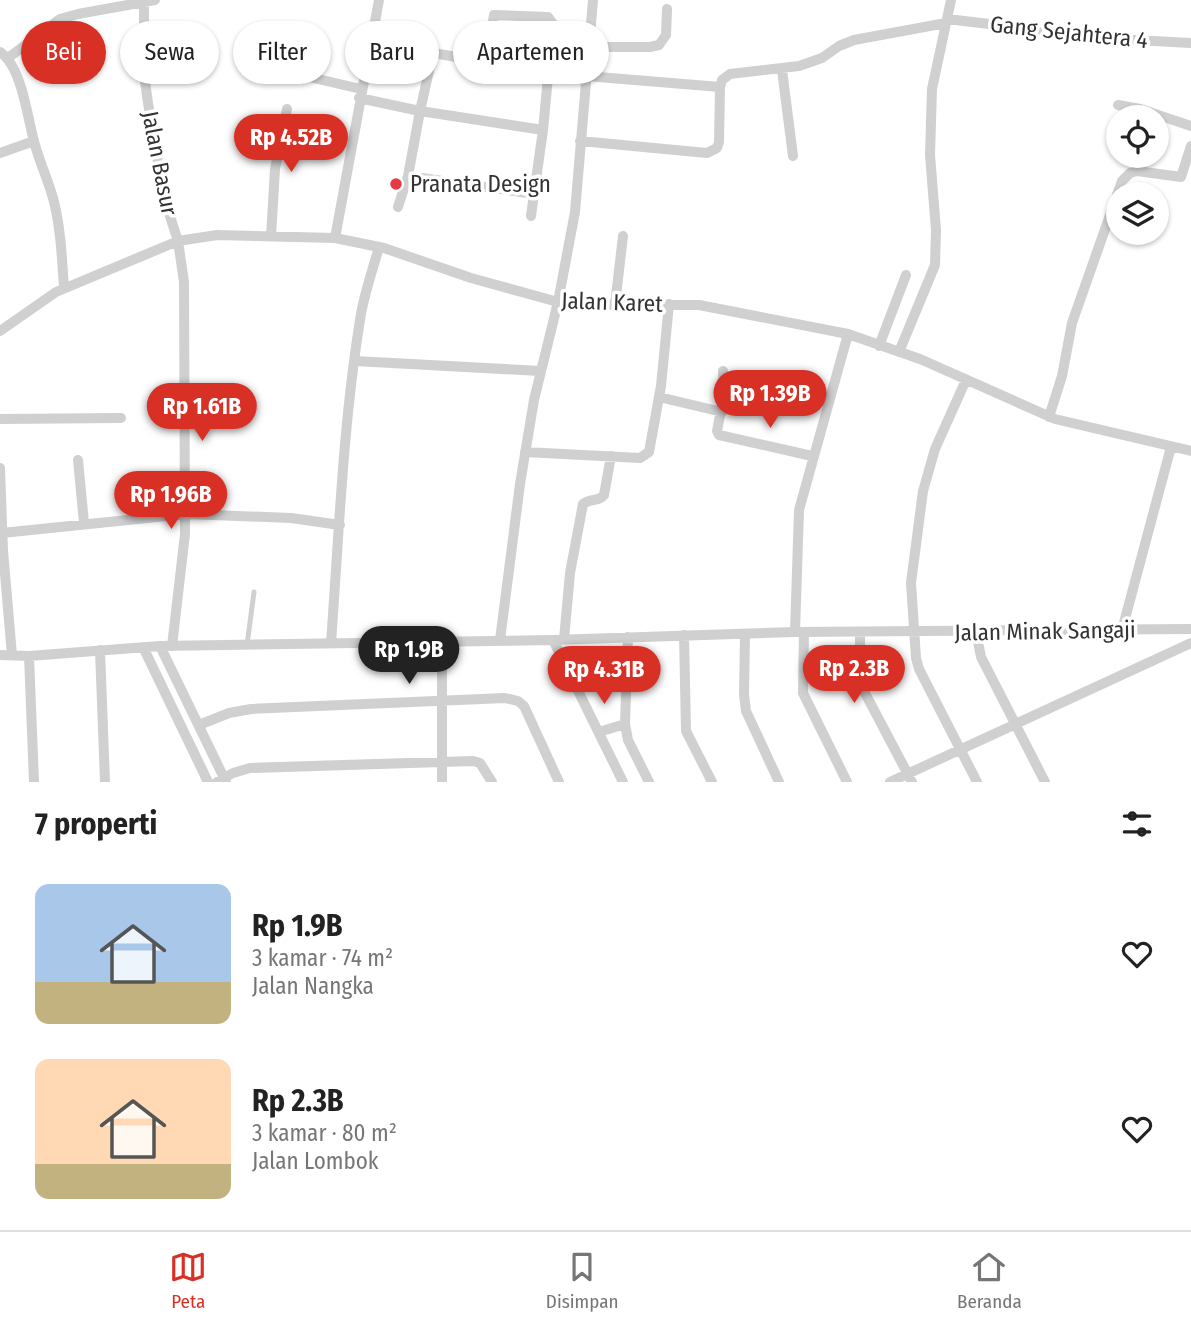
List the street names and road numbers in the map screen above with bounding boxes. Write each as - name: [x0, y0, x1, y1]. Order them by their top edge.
- street label: Gang Sejahtera 4: [989, 10, 1149, 54]
- street label: Jalan Basur: [136, 108, 184, 218]
- street label: Jalan Karet: [561, 286, 664, 318]
- street label: Jalan Minak Sangaji: [954, 615, 1136, 647]

